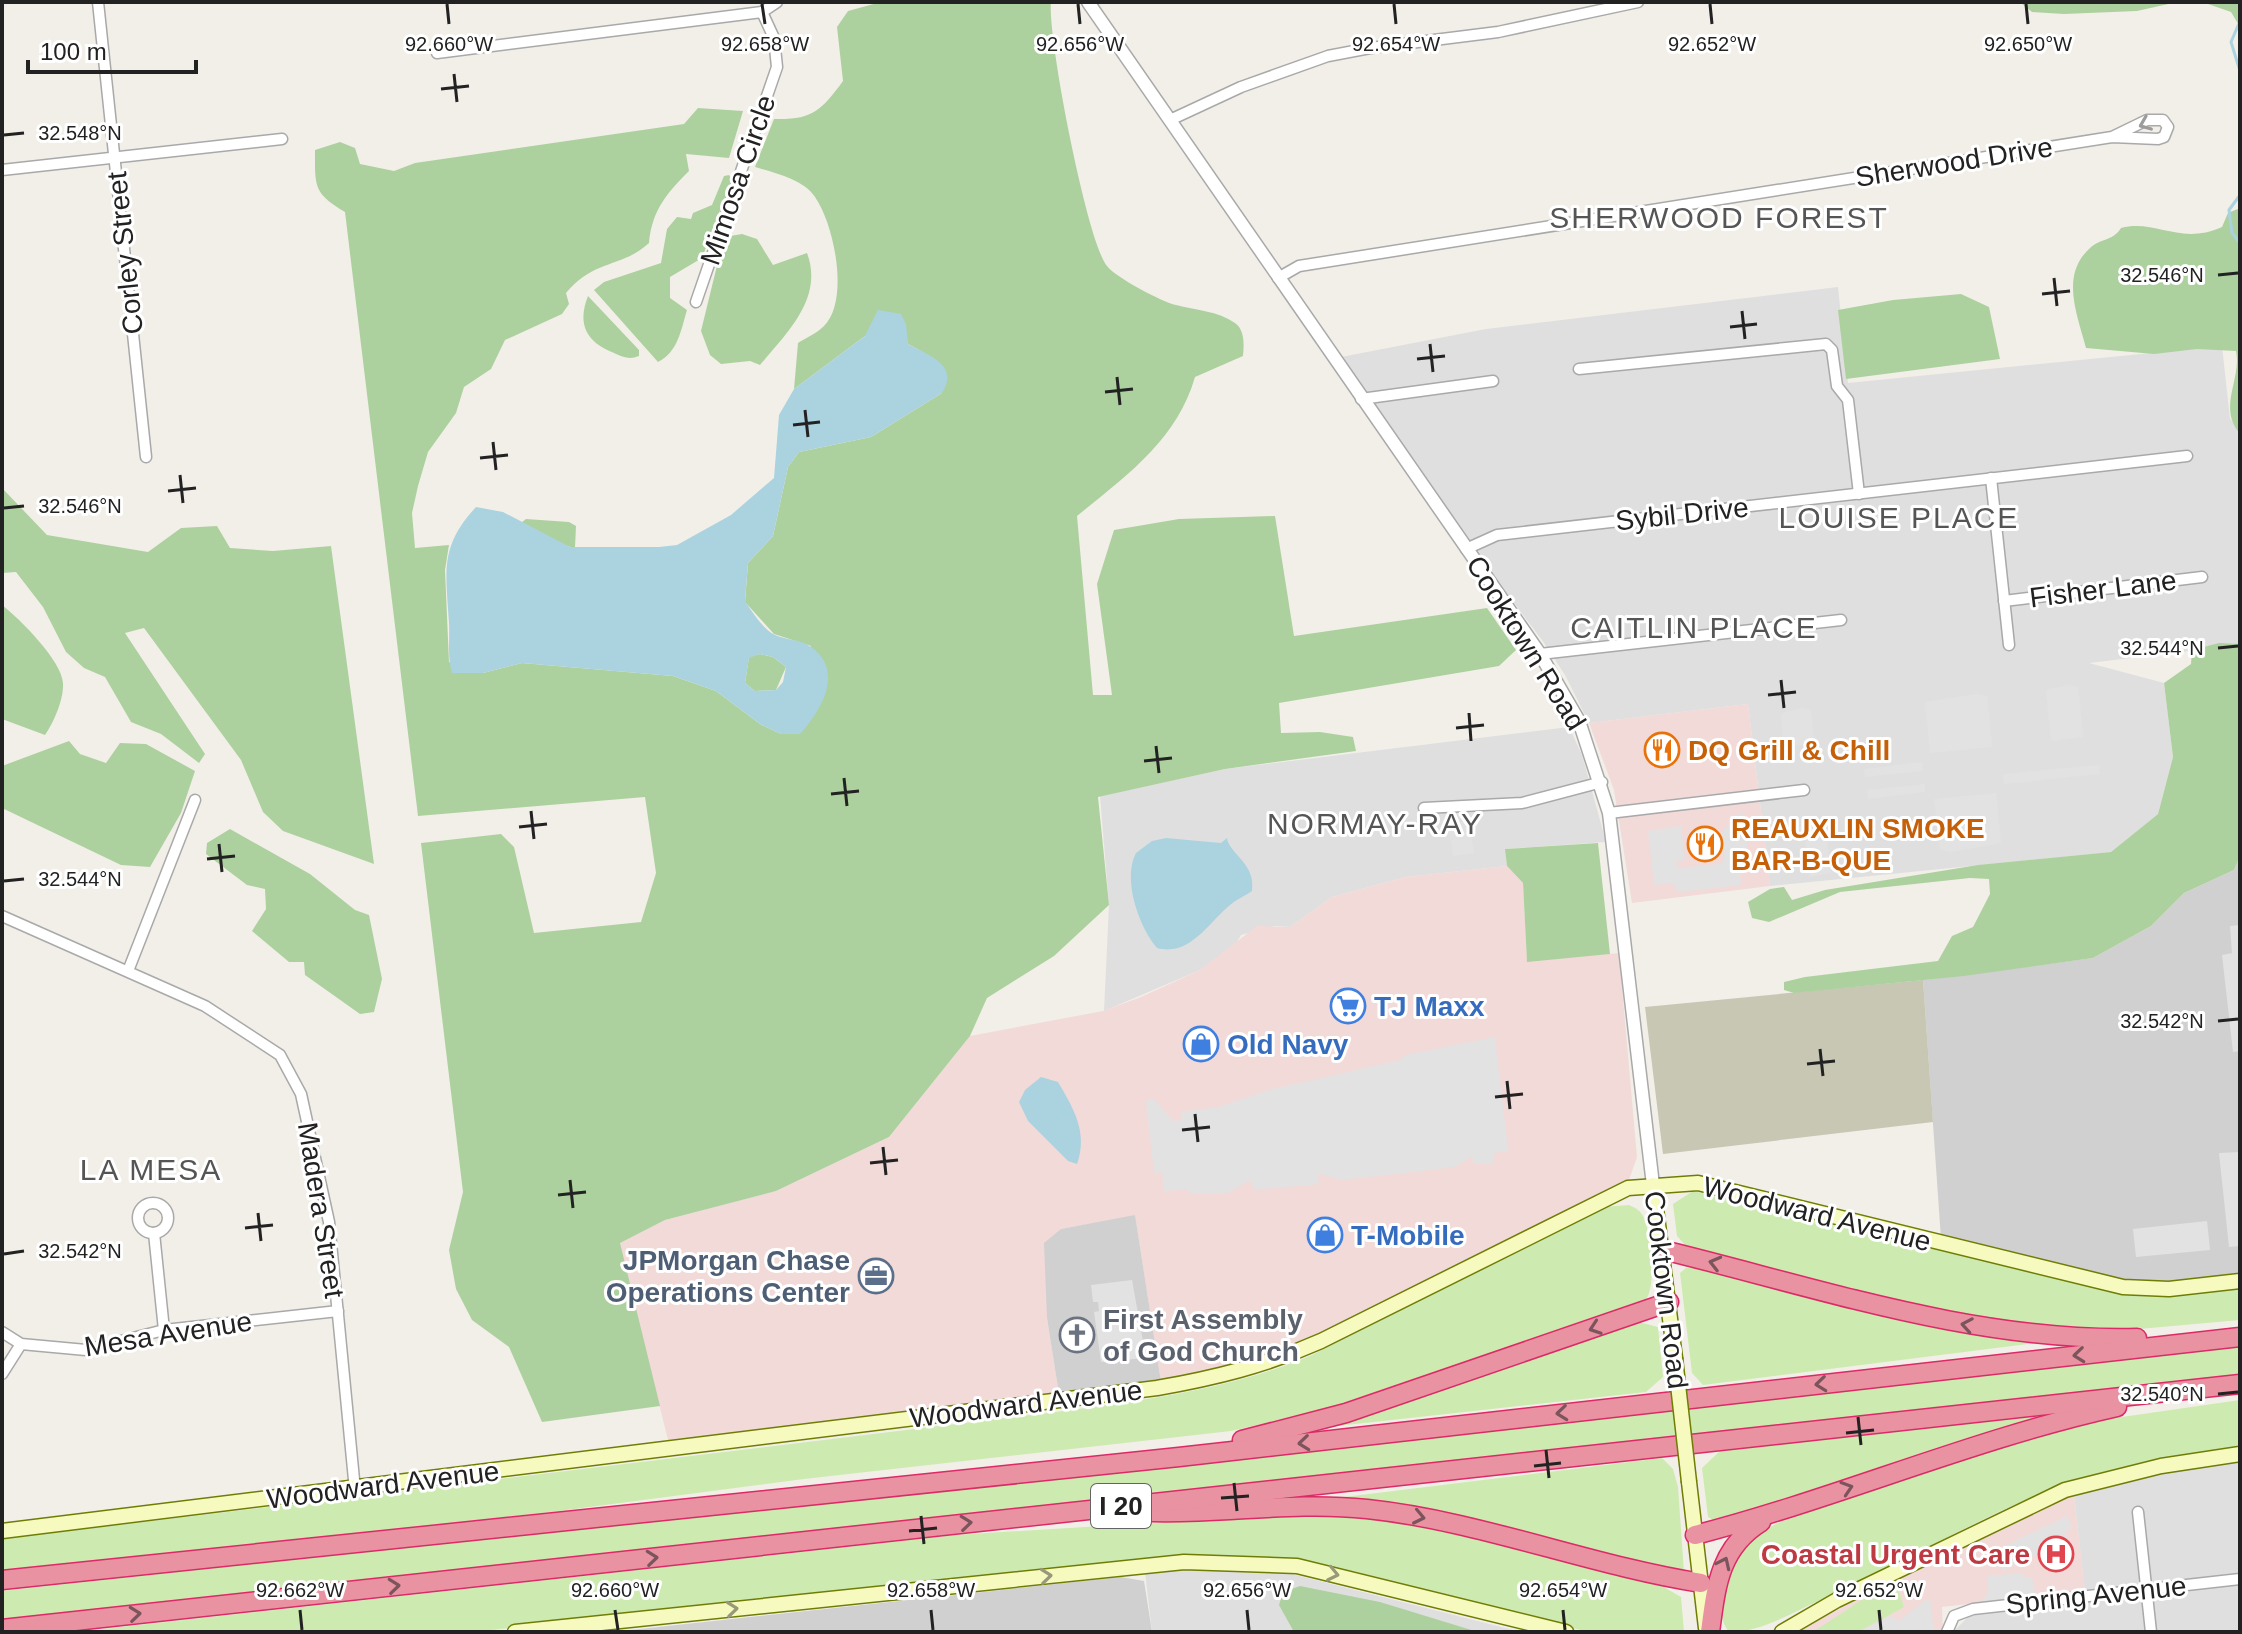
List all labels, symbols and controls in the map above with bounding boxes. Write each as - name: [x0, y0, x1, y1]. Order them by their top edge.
- scale bar: [28, 24, 196, 74]
- text: 92.660°W: [405, 33, 493, 55]
- text: 92.658°W: [721, 33, 809, 55]
- text: 92.656°W: [1036, 33, 1124, 55]
- text: 92.654°W: [1352, 33, 1440, 55]
- text: 92.652°W: [1668, 33, 1756, 55]
- text: 92.650°W: [1984, 33, 2072, 55]
- text: 100 m: [40, 38, 107, 65]
- street label: Mimosa Circle: [694, 91, 782, 269]
- one-way arrow: [2139, 114, 2153, 131]
- text: 32.548°N: [38, 122, 122, 144]
- street label: Sherwood Drive: [1853, 131, 2055, 193]
- street label: Corley Street: [101, 170, 149, 336]
- district label: SHERWOOD FOREST: [1549, 201, 1889, 234]
- text: 32.546°N: [2120, 264, 2204, 286]
- street label: Sybil Drive: [1614, 492, 1750, 536]
- text: 32.546°N: [38, 495, 122, 517]
- district label: LOUISE PLACE: [1779, 501, 2019, 534]
- street label: Cooktown Road: [1460, 550, 1592, 736]
- street label: Fisher Lane: [2028, 565, 2178, 613]
- district label: CAITLIN PLACE: [1570, 611, 1818, 644]
- text: 32.544°N: [2120, 637, 2204, 659]
- restaurant icon: DQ Grill & Chill: [1643, 731, 1681, 769]
- place label: DQ Grill & Chill: [1688, 735, 1890, 766]
- district label: NORMAY-RAY: [1267, 807, 1483, 840]
- place label: REAUXLIN SMOKE BAR-B-QUE: [1731, 813, 1985, 876]
- restaurant icon: REAUXLIN SMOKE BAR-B-QUE: [1686, 825, 1724, 863]
- text: 32.544°N: [38, 868, 122, 890]
- supermarket icon: TJ Maxx: [1329, 987, 1367, 1025]
- place label: TJ Maxx: [1374, 991, 1485, 1022]
- text: 32.542°N: [2120, 1010, 2204, 1032]
- shop icon: Old Navy: [1182, 1025, 1220, 1063]
- place label: Old Navy: [1227, 1029, 1349, 1060]
- street label: Madera Street: [292, 1120, 350, 1300]
- district label: LA MESA: [80, 1153, 222, 1186]
- street label: Woodward Avenue: [1700, 1171, 1934, 1257]
- street label: Cooktown Road: [1638, 1189, 1694, 1391]
- shop icon: T-Mobile: [1306, 1216, 1344, 1254]
- place label: T-Mobile: [1351, 1220, 1465, 1251]
- text: 32.542°N: [38, 1240, 122, 1262]
- place label: JPMorgan Chase Operations Center: [606, 1245, 850, 1308]
- one-way arrow: [1708, 1255, 1722, 1272]
- office icon: JPMorgan Chase Operations Center: [857, 1257, 895, 1295]
- place label: First Assembly of God Church: [1103, 1304, 1303, 1367]
- street label: Mesa Avenue: [82, 1305, 254, 1363]
- church icon: First Assembly of God Church: [1058, 1316, 1096, 1354]
- one-way arrow: [1589, 1318, 1603, 1334]
- one-way arrow: [1960, 1318, 1974, 1335]
- one-way arrow: [2072, 1346, 2085, 1363]
- street label: Woodward Avenue: [908, 1374, 1144, 1434]
- one-way arrow: [1814, 1376, 1827, 1393]
- text: 32.540°N: [2120, 1383, 2204, 1405]
- one-way arrow: [1555, 1405, 1568, 1422]
- one-way arrow: [1297, 1434, 1310, 1451]
- street label: Woodward Avenue: [265, 1455, 501, 1515]
- one-way arrow: [1840, 1481, 1853, 1497]
- road number: I 20: [1091, 1484, 1151, 1528]
- one-way arrow: [1412, 1508, 1426, 1525]
- one-way arrow: [960, 1515, 973, 1532]
- hospital icon: Coastal Urgent Care: [2037, 1535, 2075, 1573]
- place label: Coastal Urgent Care: [1761, 1539, 2030, 1570]
- one-way arrow: [646, 1549, 659, 1566]
- one-way arrow: [1714, 1557, 1730, 1571]
- one-way arrow: [1325, 1565, 1339, 1582]
- one-way arrow: [1040, 1568, 1053, 1585]
- street label: Spring Avenue: [2004, 1570, 2188, 1620]
- one-way arrow: [388, 1578, 401, 1595]
- text: 92.662°W: [256, 1579, 344, 1601]
- text: 92.660°W: [571, 1579, 659, 1601]
- text: 92.658°W: [887, 1579, 975, 1601]
- text: 92.656°W: [1203, 1579, 1291, 1601]
- text: 92.654°W: [1519, 1579, 1607, 1601]
- text: 92.652°W: [1835, 1579, 1923, 1601]
- one-way arrow: [726, 1600, 739, 1617]
- one-way arrow: [129, 1606, 142, 1623]

